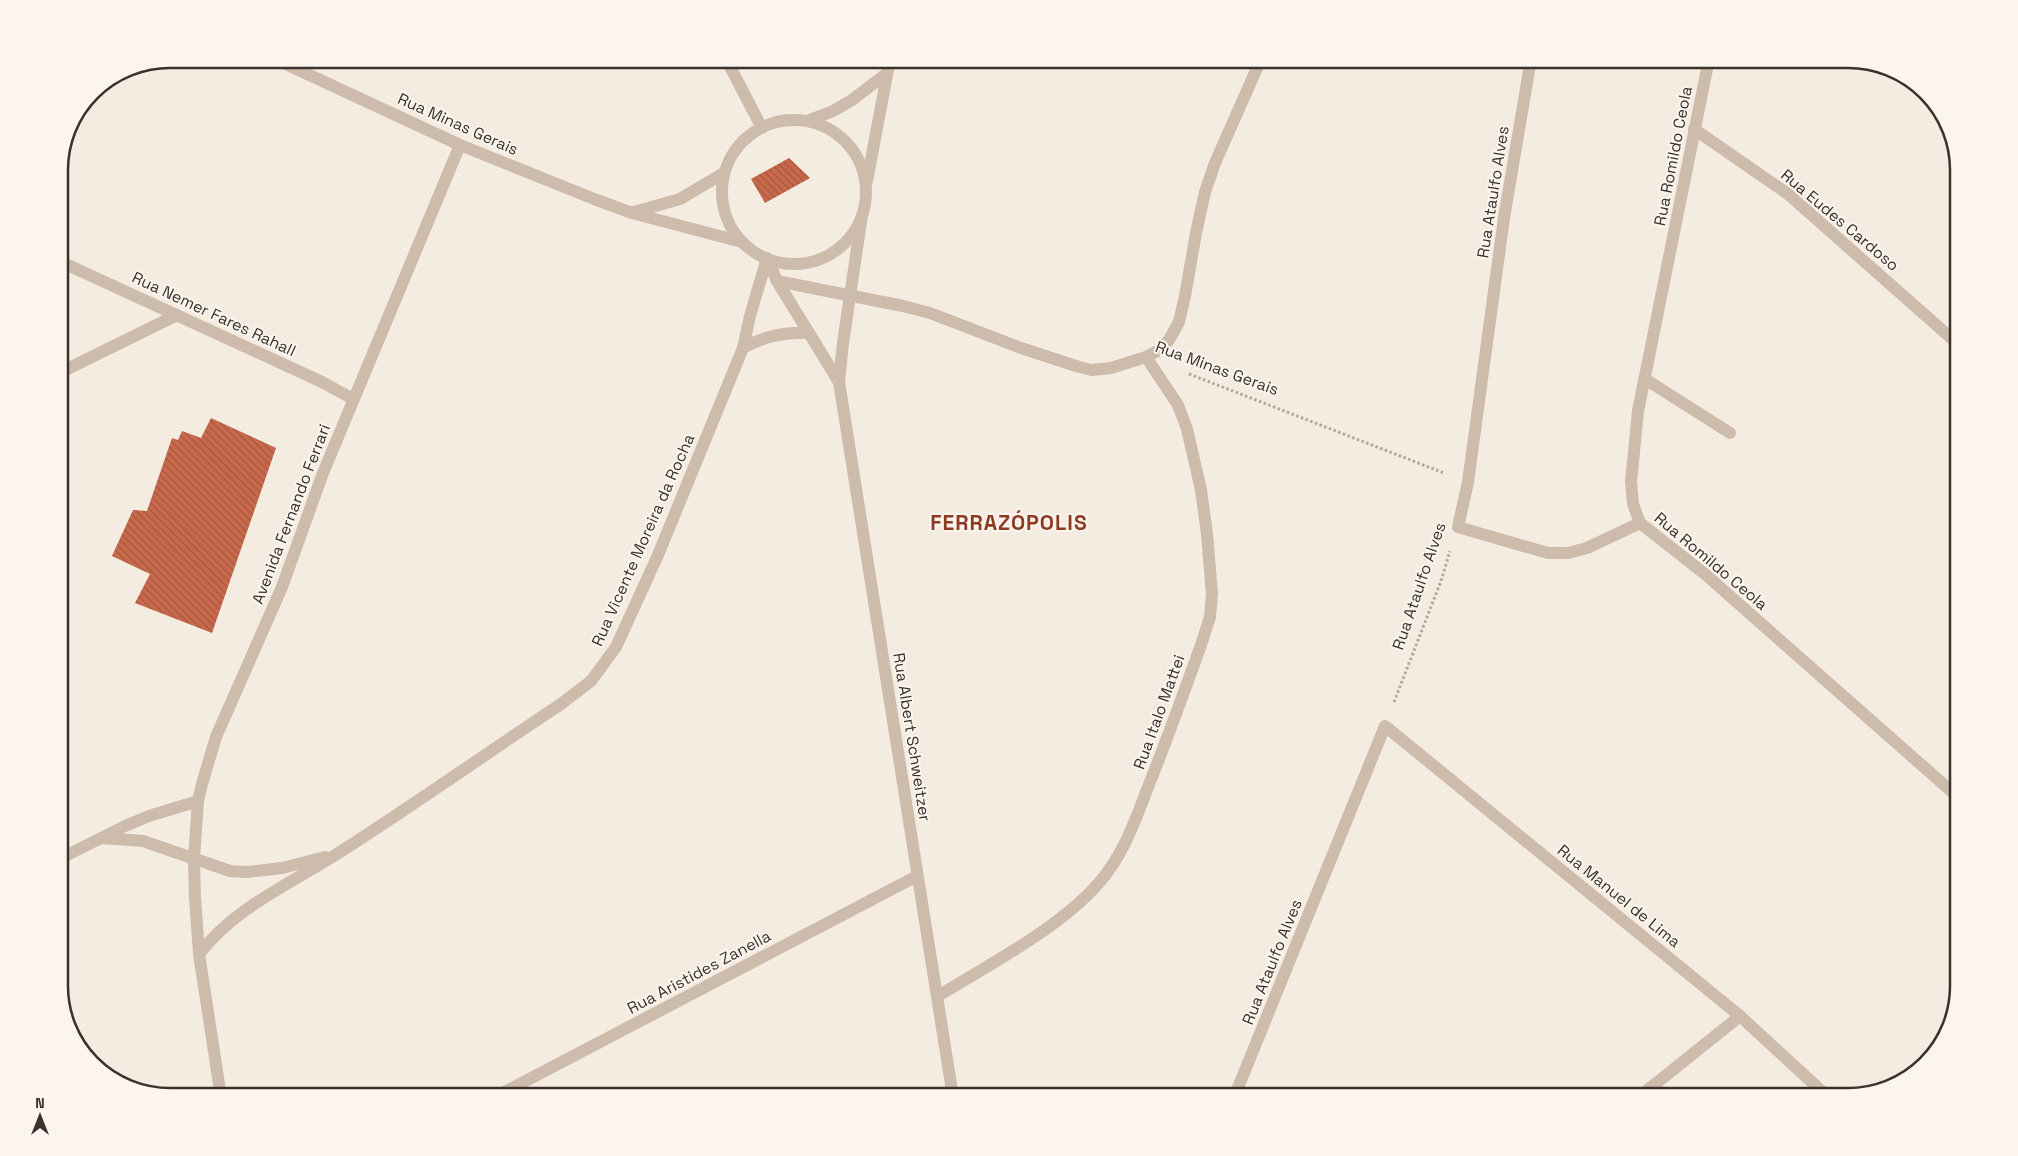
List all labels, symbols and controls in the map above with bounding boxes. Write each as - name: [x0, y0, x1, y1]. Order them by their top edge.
- street label: Rua Romildo Ceola: [1649, 84, 1697, 228]
- street label: Rua Minas Gerais: [394, 88, 522, 160]
- street label: Rua Ataulfo Alves: [1472, 124, 1514, 260]
- street label: Rua Eudes Cardoso: [1777, 164, 1903, 276]
- street label: Rua Nemer Fares Rahall: [129, 267, 299, 361]
- street label: Rua Minas Gerais: [1152, 336, 1282, 400]
- street label: Avenida Fernando Ferrari: [247, 421, 335, 607]
- street label: Rua Vicente Moreira da Rocha: [587, 431, 699, 649]
- street label: Rua Romildo Ceola: [1650, 507, 1772, 615]
- district label: FERRAZÓPOLIS: [930, 509, 1088, 536]
- street label: Rua Ataulfo Alves: [1387, 519, 1451, 653]
- street label: Rua Albert Schweitzer: [888, 651, 936, 823]
- street label: Rua Italo Mattei: [1129, 652, 1189, 772]
- street label: Rua Manuel de Lima: [1553, 840, 1685, 952]
- street label: Rua Ataulfo Alves: [1237, 896, 1307, 1028]
- street label: Rua Aristides Zanella: [624, 925, 774, 1019]
- north arrow: [15, 1091, 65, 1141]
- text: N: [35, 1094, 45, 1112]

